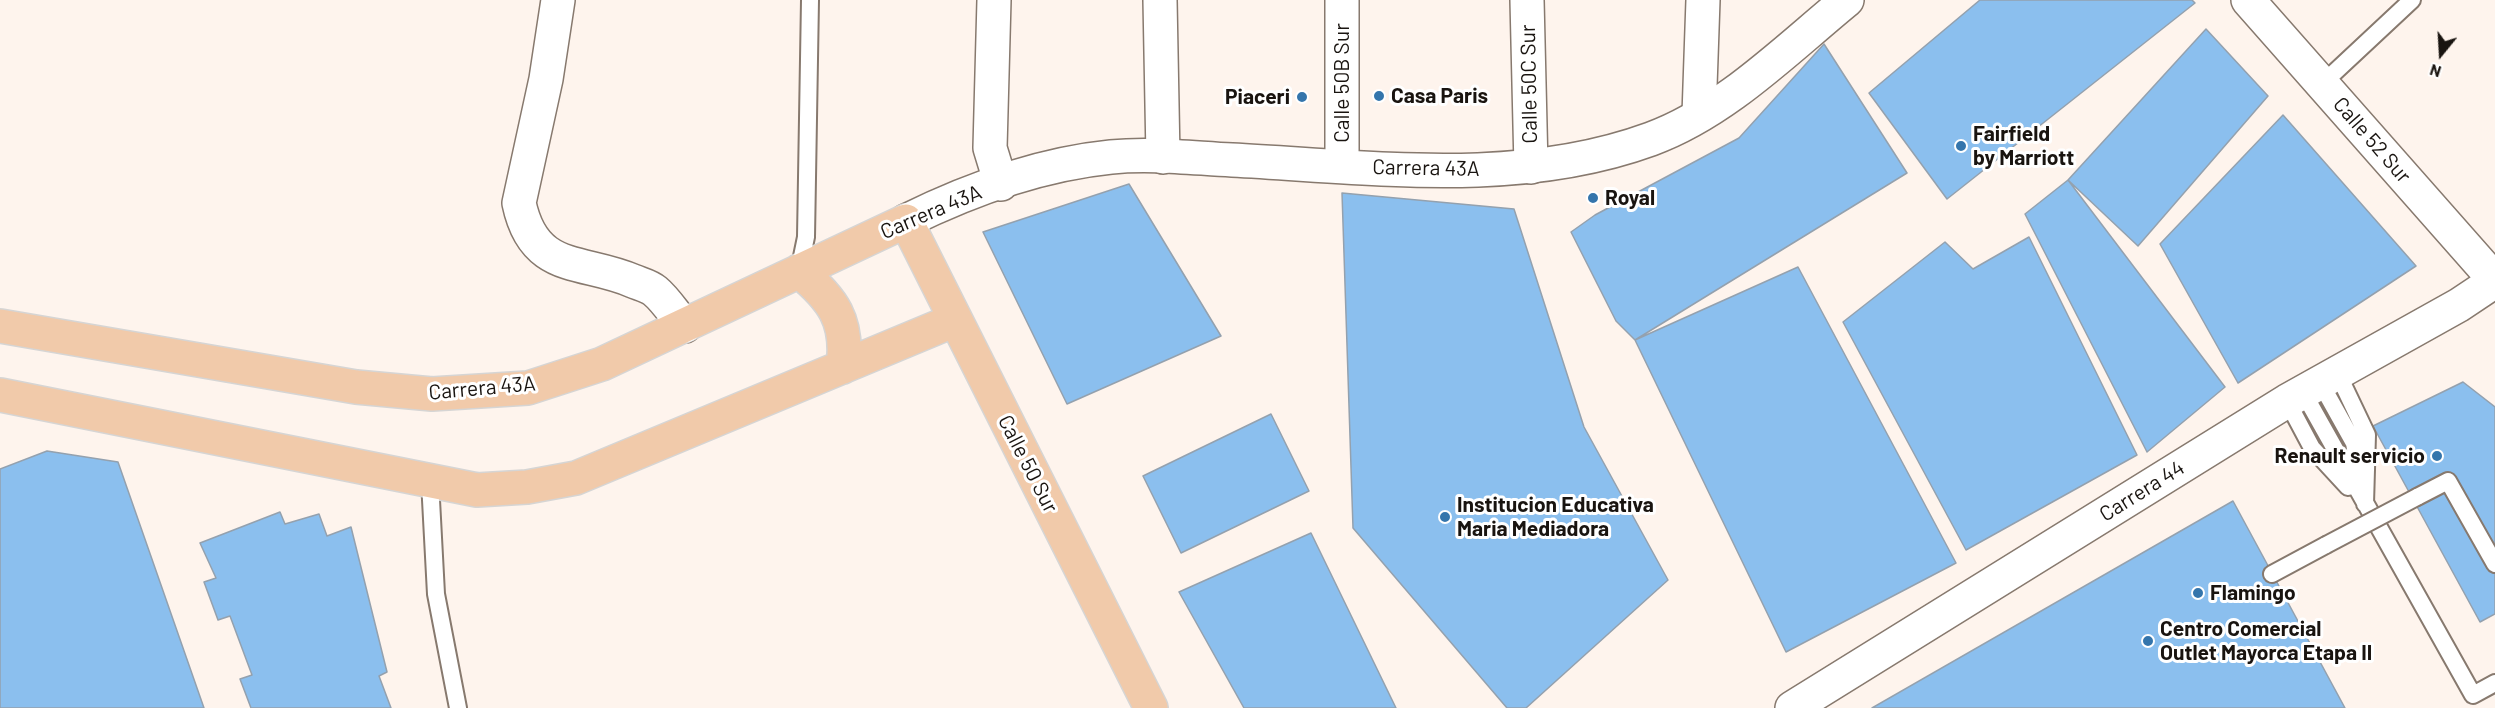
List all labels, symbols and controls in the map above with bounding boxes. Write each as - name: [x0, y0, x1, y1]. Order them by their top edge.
- street label: Calle 50B Sur: [1329, 23, 1355, 143]
- street label: Calle 50C Sur: [1515, 24, 1543, 144]
- north arrow: [2411, 24, 2471, 84]
- text: N: [2427, 61, 2443, 82]
- place label: Casa Paris: [1391, 83, 1488, 109]
- place label: Piaceri: [1225, 84, 1290, 110]
- marker: Casa Paris: [1372, 89, 1386, 103]
- marker: Piaceri: [1295, 90, 1309, 104]
- street label: Calle 52 Sur: [2328, 92, 2416, 188]
- place label: Fairfield by Marriott: [1973, 121, 2074, 171]
- marker: Fairfield by Marriott: [1954, 139, 1968, 153]
- street label: Carrera 43A: [1372, 154, 1480, 182]
- street label: Carrera 43A: [877, 179, 985, 245]
- place label: Royal: [1605, 185, 1655, 211]
- marker: Royal: [1586, 191, 1600, 205]
- street label: Carrera 43A: [427, 371, 537, 405]
- street label: Calle 50 Sur: [993, 411, 1063, 517]
- place label: Renault servicio: [2275, 443, 2425, 469]
- marker: Renault servicio: [2430, 449, 2444, 463]
- street label: Carrera 44: [2095, 455, 2189, 527]
- place label: Institucion Educativa Maria Mediadora: [1457, 492, 1654, 542]
- marker: Institucion Educativa Maria Mediadora: [1438, 510, 1452, 524]
- place label: Flamingo: [2210, 580, 2296, 606]
- marker: Flamingo: [2191, 586, 2205, 600]
- place label: Centro Comercial Outlet Mayorca Etapa II: [2160, 616, 2372, 666]
- marker: Centro Comercial Outlet Mayorca Etapa II: [2141, 634, 2155, 648]

